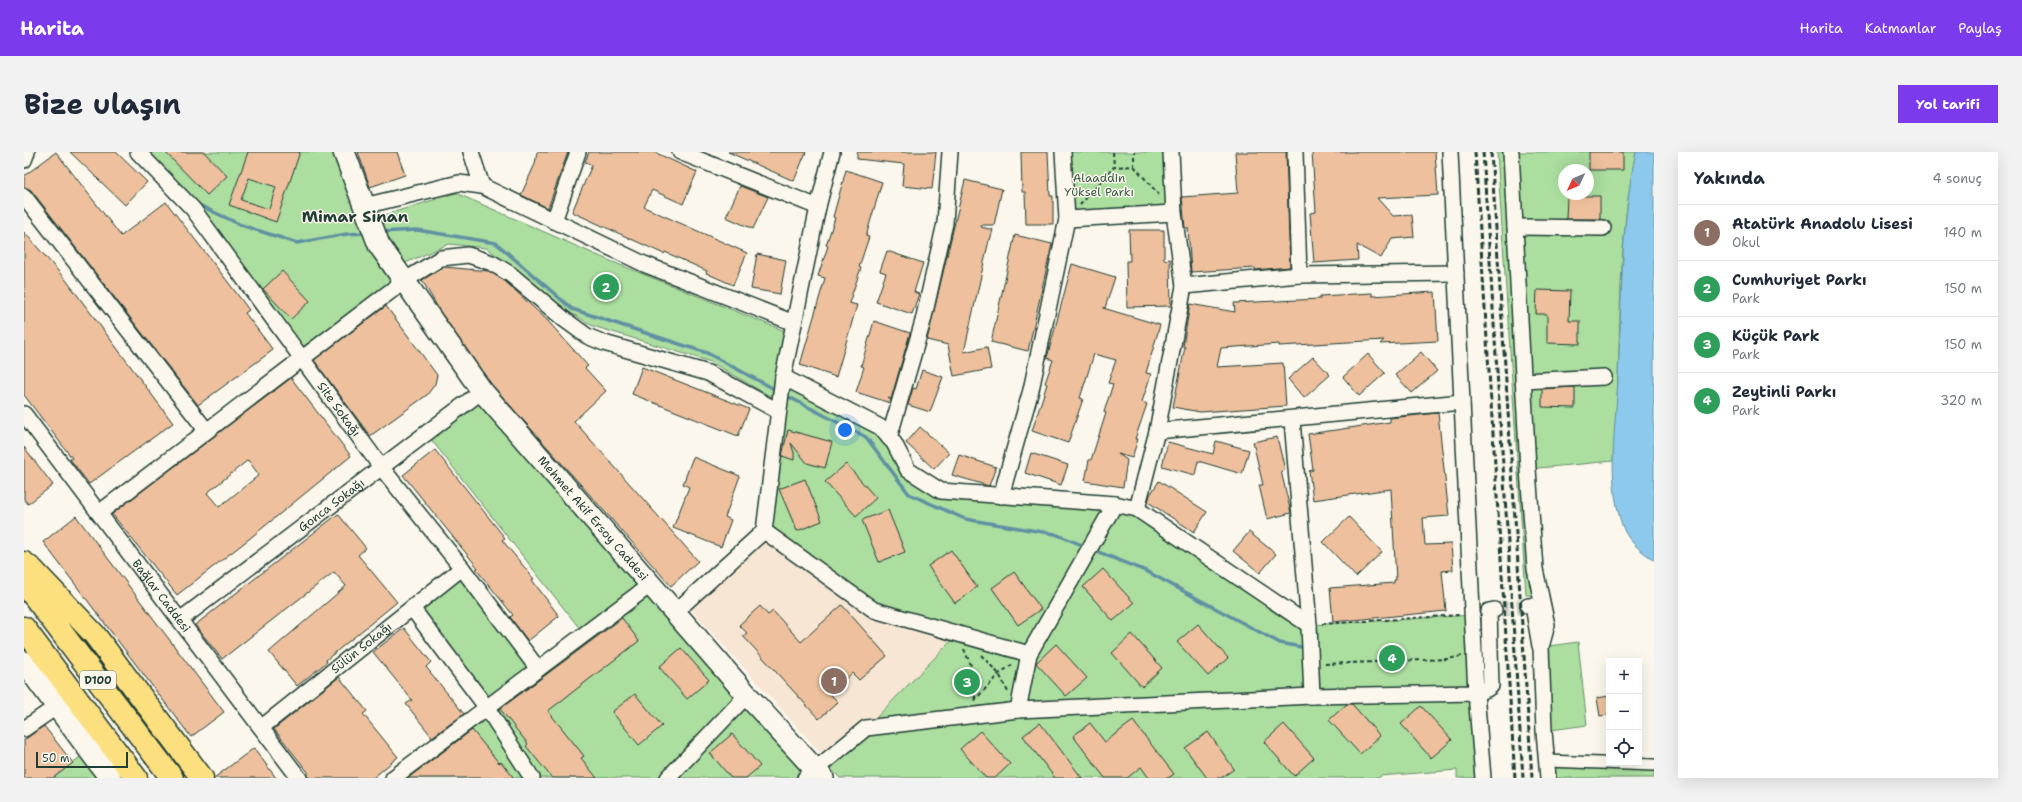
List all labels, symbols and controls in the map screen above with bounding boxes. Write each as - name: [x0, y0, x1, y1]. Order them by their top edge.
- text: Harita: [20, 16, 84, 41]
- text: Harita: [1800, 19, 1843, 37]
- text: Katmanlar: [1865, 19, 1936, 37]
- text: Paylaş: [1958, 19, 2002, 37]
- text: Bize ulaşın: [24, 85, 181, 123]
- button: Yol tarifi: [1898, 85, 1998, 123]
- north arrow: [1558, 164, 1594, 200]
- text: Yakında: [1694, 167, 1765, 189]
- park label: Alaaddin Yüksel Parkı: [1064, 170, 1134, 200]
- text: 4 sonuç: [1933, 170, 1982, 187]
- district label: Mimar Sinan: [302, 206, 409, 227]
- text: Atatürk Anadolu Lisesi: [1732, 214, 1913, 234]
- text: 1: [1704, 224, 1710, 241]
- text: 140 m: [1943, 224, 1982, 241]
- text: Okul: [1732, 234, 1760, 251]
- text: Cumhuriyet Parkı: [1732, 270, 1867, 290]
- pin: 2: [593, 272, 619, 302]
- text: 2: [1702, 280, 1712, 297]
- text: 150 m: [1944, 280, 1982, 297]
- text: Park: [1732, 290, 1760, 307]
- text: Küçük Park: [1732, 326, 1819, 346]
- text: 3: [1702, 336, 1712, 353]
- text: 150 m: [1944, 336, 1982, 353]
- text: Park: [1732, 346, 1760, 363]
- street label: Site Sokağı: [314, 379, 364, 440]
- text: Zeytinli Parkı: [1732, 382, 1836, 402]
- text: 4: [1702, 392, 1712, 409]
- text: 320 m: [1940, 392, 1982, 409]
- text: Park: [1732, 402, 1760, 419]
- your location: [835, 420, 855, 440]
- street label: Mehmet Akif Ersoy Caddesi: [534, 453, 652, 584]
- street label: Gonca Sokağı: [295, 475, 368, 536]
- street label: Bağlar Caddesi: [129, 556, 194, 636]
- street label: Sülün Sokağı: [328, 619, 395, 677]
- pin: 4: [1379, 643, 1405, 673]
- map controls: [1606, 658, 1642, 766]
- button: +: [1606, 658, 1642, 694]
- pin: 1: [821, 666, 847, 696]
- pin: 3: [954, 667, 980, 697]
- road number: D100: [80, 671, 116, 689]
- button: −: [1606, 694, 1642, 730]
- button: locate: [1606, 730, 1642, 766]
- scale bar: [36, 750, 128, 769]
- text: 50 m: [42, 751, 70, 766]

